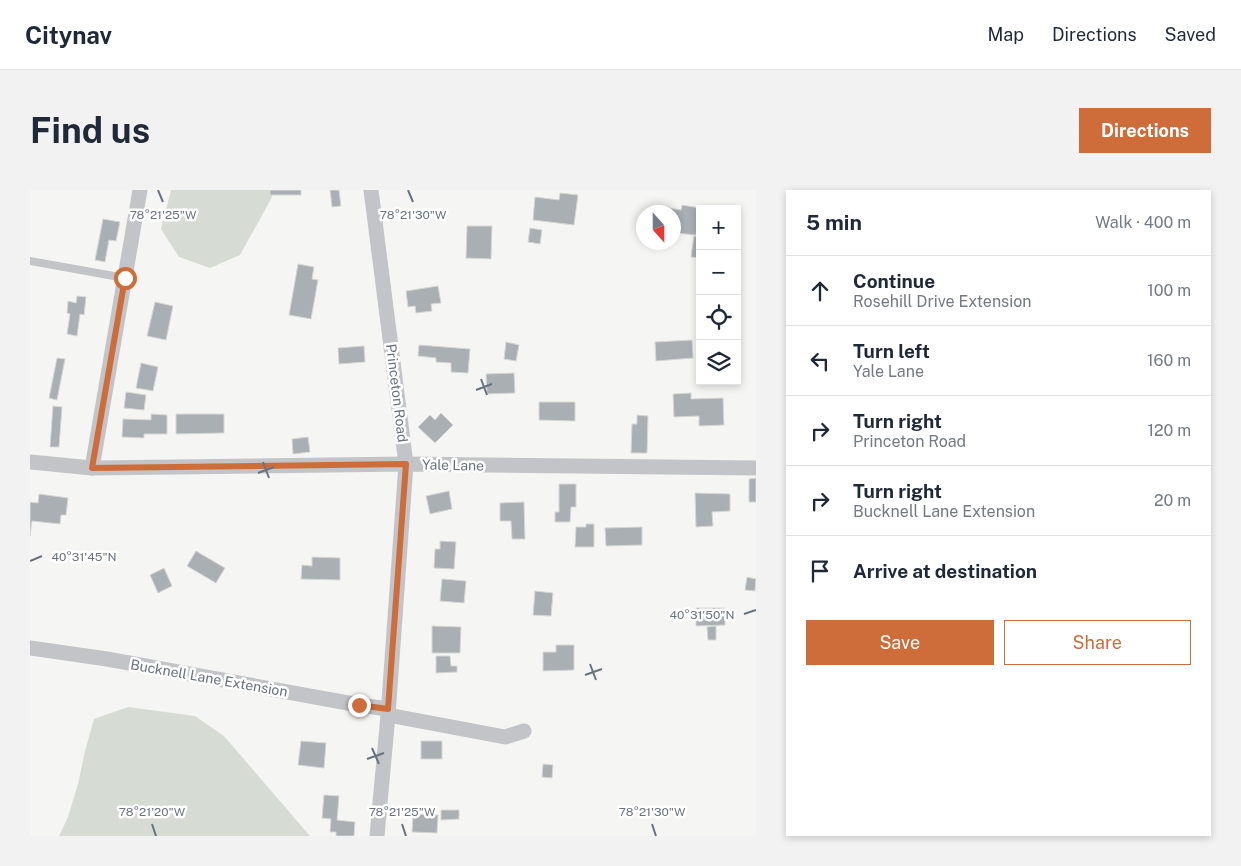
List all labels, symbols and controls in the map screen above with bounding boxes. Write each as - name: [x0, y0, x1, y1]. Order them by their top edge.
- text: Citynav: [25, 21, 112, 49]
- text: Map: [987, 24, 1024, 45]
- text: Directions: [1052, 24, 1137, 45]
- text: Saved: [1165, 24, 1216, 45]
- button: Directions: [1079, 108, 1211, 153]
- text: Find us: [30, 110, 150, 151]
- north arrow: [636, 205, 681, 250]
- map controls: [696, 205, 741, 385]
- button: +: [696, 205, 741, 250]
- text: 78°21'25"W: [130, 208, 197, 222]
- text: 78°21'30"W: [380, 208, 447, 222]
- text: 5 min: [806, 210, 862, 235]
- text: Walk · 400 m: [1095, 213, 1191, 232]
- button: −: [696, 250, 741, 295]
- route start: [114, 267, 137, 290]
- text: Continue: [853, 270, 935, 292]
- icon: ahead: [806, 277, 834, 305]
- text: 100 m: [1147, 281, 1191, 300]
- text: Rosehill Drive Extension: [853, 292, 1031, 311]
- button: locate: [696, 295, 741, 340]
- button: layers: [696, 340, 741, 385]
- text: Turn left: [853, 340, 930, 362]
- street label: Princeton Road: [383, 343, 411, 443]
- icon: left: [806, 347, 834, 375]
- text: 160 m: [1147, 351, 1191, 370]
- text: Yale Lane: [853, 362, 924, 381]
- text: Turn right: [853, 410, 942, 432]
- icon: right: [806, 417, 834, 445]
- text: 120 m: [1147, 421, 1191, 440]
- text: Princeton Road: [853, 432, 966, 451]
- street label: Yale Lane: [422, 456, 484, 474]
- text: Turn right: [853, 480, 942, 502]
- icon: right: [806, 487, 834, 515]
- text: 20 m: [1154, 491, 1191, 510]
- text: Bucknell Lane Extension: [853, 502, 1035, 521]
- text: 40°31'45"N: [51, 550, 117, 564]
- icon: arrive: [806, 557, 834, 585]
- text: Arrive at destination: [853, 560, 1037, 582]
- text: 40°31'50"N: [669, 608, 735, 622]
- button: Save: [806, 620, 994, 665]
- button: Share: [1004, 620, 1191, 665]
- street label: Bucknell Lane Extension: [129, 656, 289, 700]
- route end: [348, 694, 371, 717]
- text: 78°21'20"W: [119, 805, 186, 819]
- text: 78°21'25"W: [369, 805, 436, 819]
- text: 78°21'30"W: [619, 805, 686, 819]

